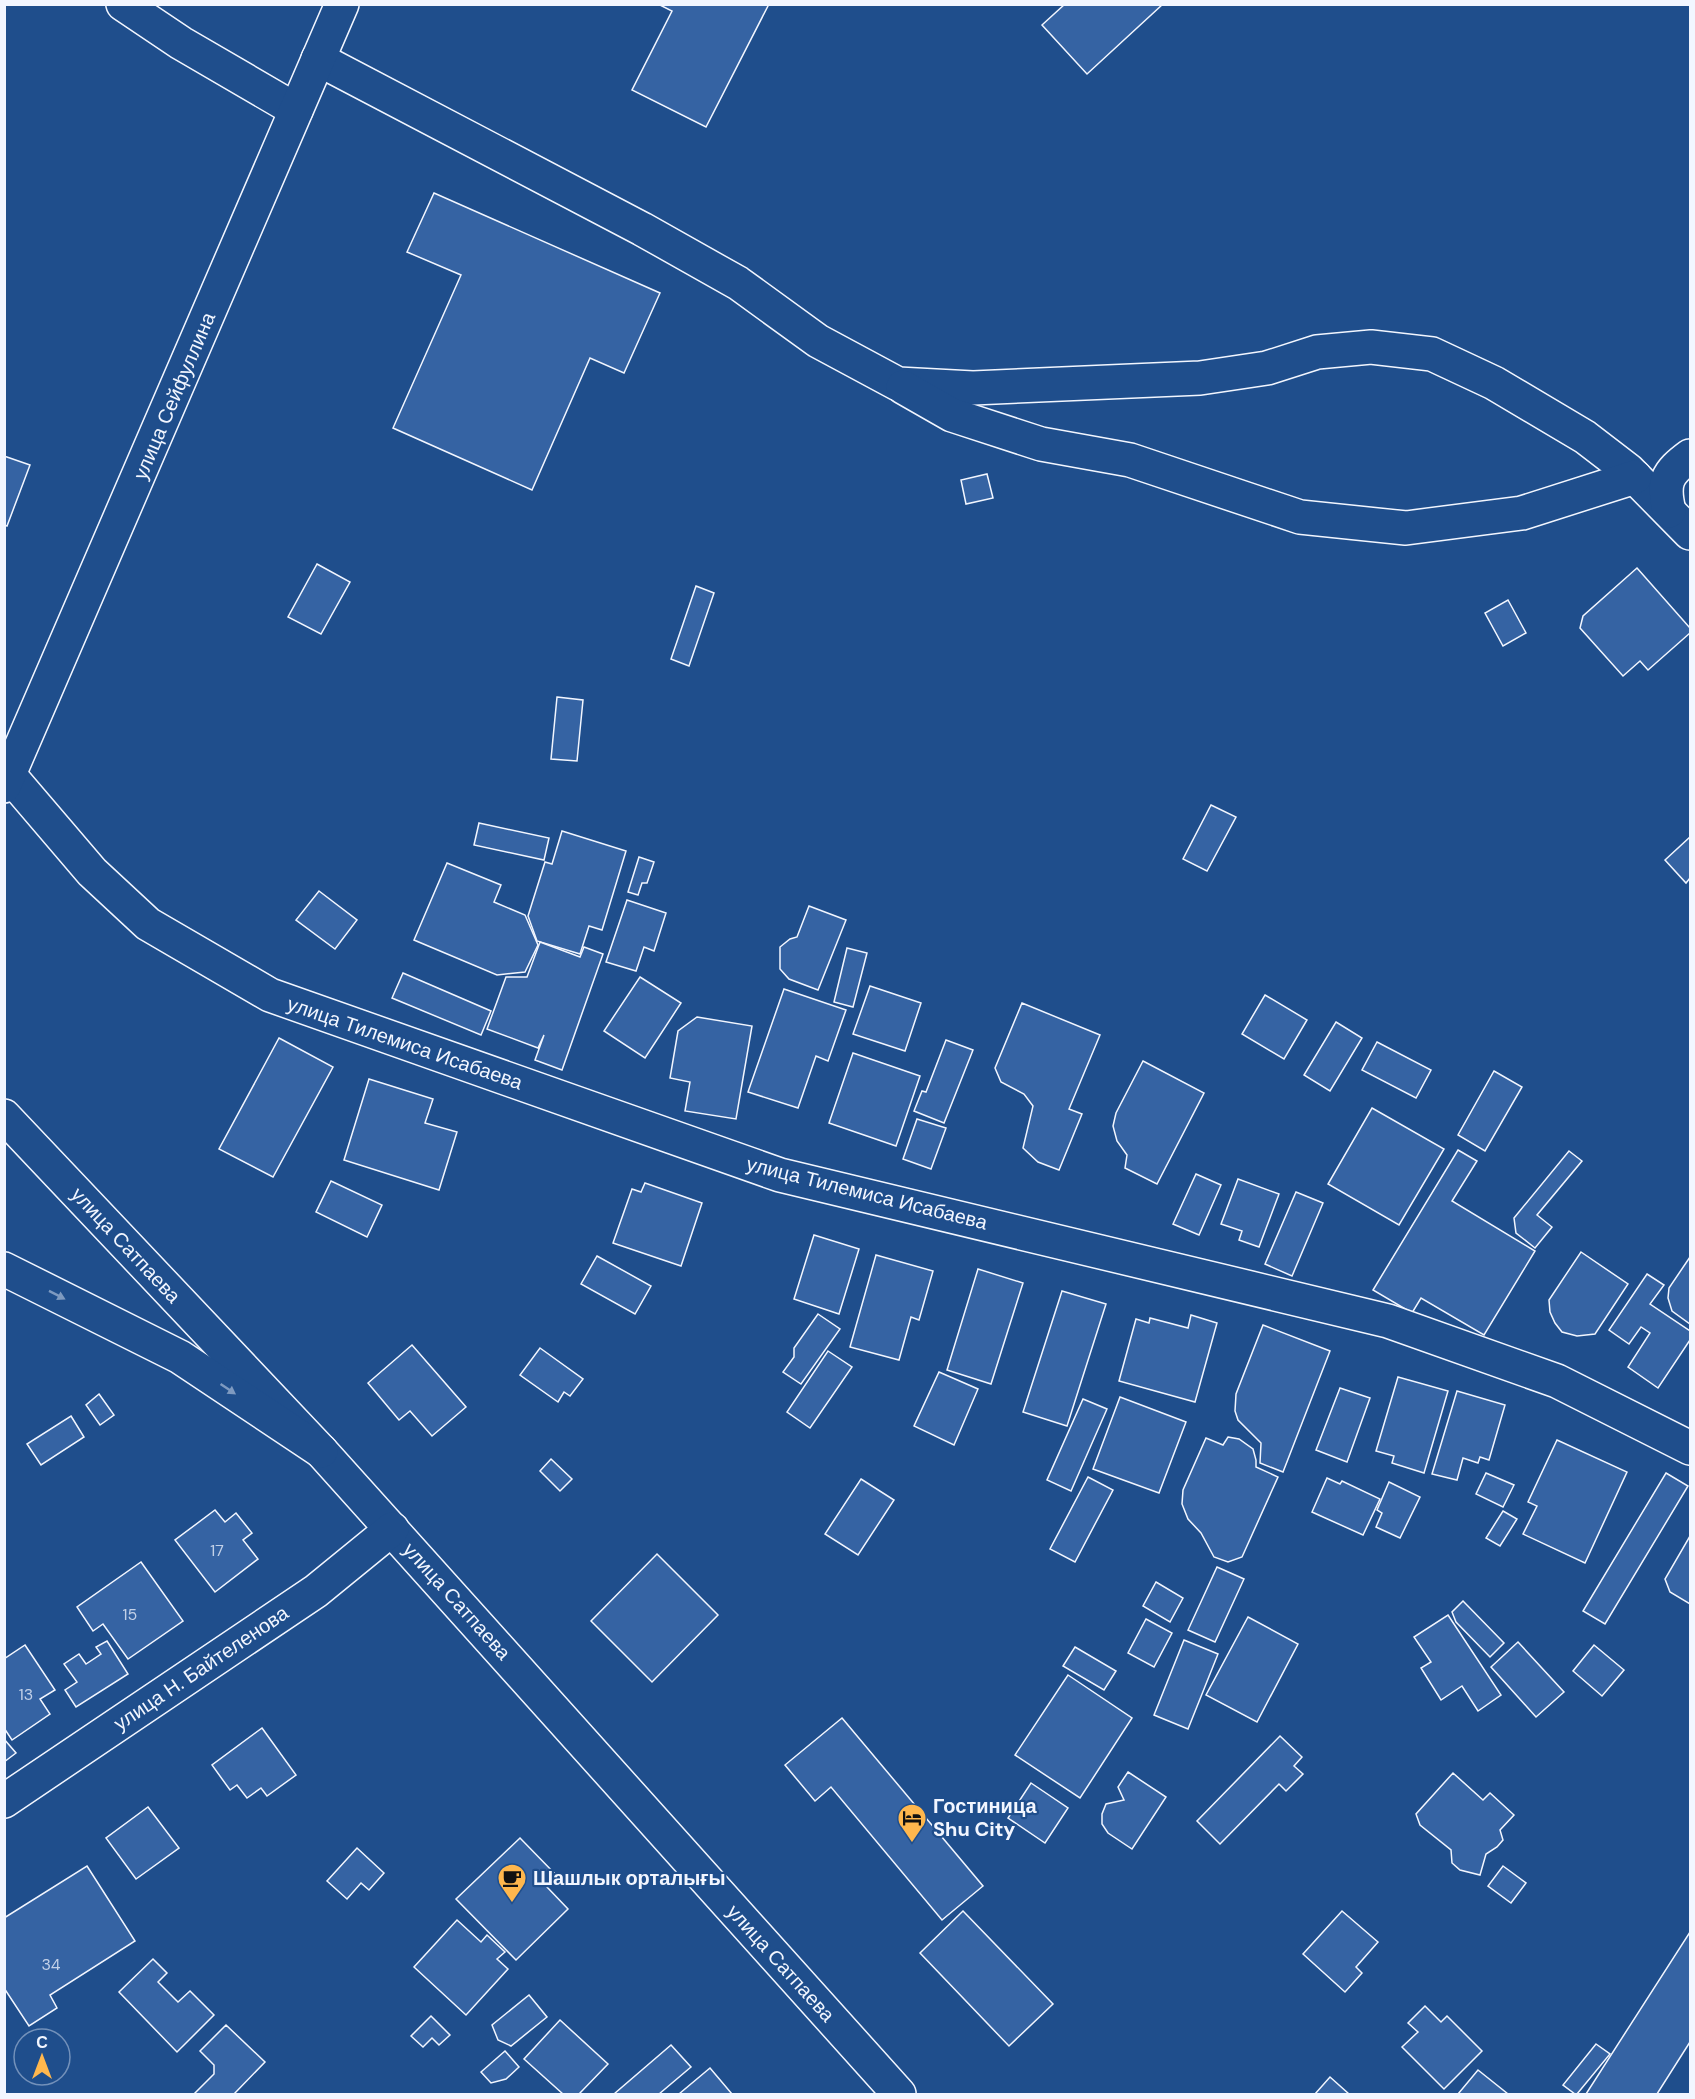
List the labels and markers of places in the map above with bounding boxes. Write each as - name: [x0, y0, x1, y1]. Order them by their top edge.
- place label: Гостиница Shu City: [933, 1793, 1037, 1842]
- hotel icon: Гостиница Shu City: [896, 1802, 928, 1844]
- cafe icon: Шашлык орталығы: [496, 1862, 528, 1904]
- place label: Шашлык орталығы: [533, 1865, 726, 1891]

